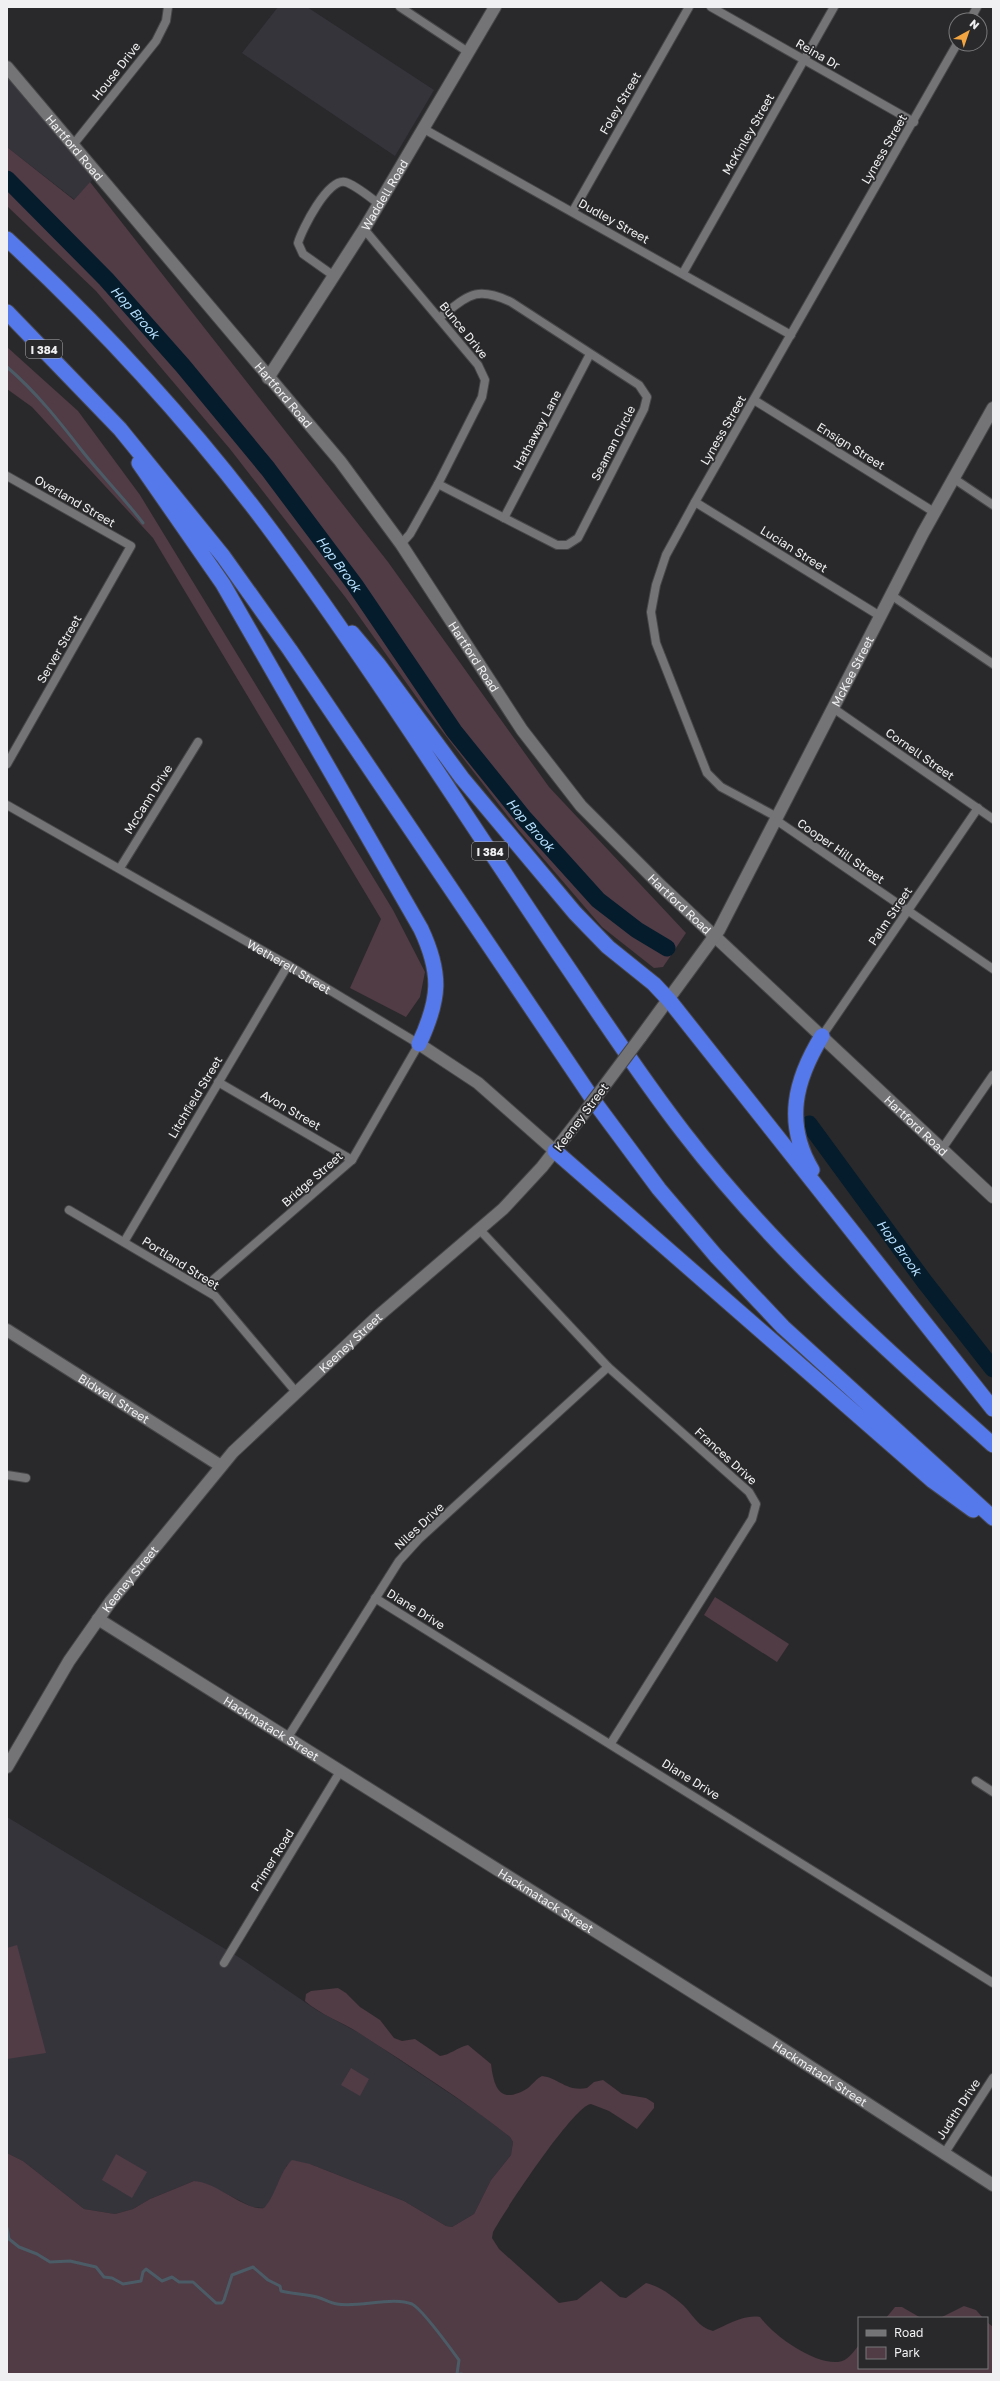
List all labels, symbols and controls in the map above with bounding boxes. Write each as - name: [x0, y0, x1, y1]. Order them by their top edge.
- north arrow: [948, 12, 988, 52]
- text: N: [967, 16, 982, 32]
- street label: Reina Dr: [793, 35, 843, 73]
- street label: House Drive: [89, 39, 143, 103]
- street label: Foley Street: [596, 69, 644, 137]
- street label: McKinley Street: [719, 90, 777, 177]
- street label: Hartford Road: [43, 111, 107, 183]
- street label: Lyness Street: [858, 111, 910, 187]
- street label: Waddell Road: [357, 157, 411, 233]
- street label: Dudley Street: [576, 195, 652, 247]
- water label: Hop Brook: [108, 282, 164, 343]
- street label: Bunce Drive: [436, 298, 492, 362]
- road number: I 384: [26, 340, 62, 358]
- street label: Hartford Road: [252, 359, 316, 431]
- street label: Hathaway Lane: [510, 387, 564, 473]
- street label: Lyness Street: [697, 392, 749, 468]
- street label: Seaman Circle: [588, 403, 638, 483]
- street label: Ensign Street: [814, 419, 888, 473]
- street label: Overland Street: [32, 472, 118, 530]
- street label: Lucian Street: [758, 522, 830, 576]
- water label: Hop Brook: [313, 533, 366, 596]
- street label: Server Street: [33, 612, 85, 686]
- street label: Hartford Road: [446, 618, 503, 695]
- street label: McKee Street: [828, 633, 877, 709]
- street label: Cornell Street: [883, 725, 957, 783]
- street label: McCann Drive: [121, 761, 175, 837]
- water label: Hop Brook: [503, 795, 559, 856]
- street label: Cooper Hill Street: [794, 815, 888, 887]
- road number: I 384: [472, 842, 508, 860]
- street label: Hartford Road: [645, 870, 715, 937]
- street label: Palm Street: [865, 884, 915, 948]
- street label: Wetherell Street: [244, 936, 334, 997]
- street label: Litchfield Street: [165, 1053, 225, 1141]
- street label: Keeney Street: [551, 1080, 612, 1154]
- street label: Avon Street: [258, 1087, 324, 1133]
- street label: Hartford Road: [881, 1092, 951, 1159]
- street label: Bridge Street: [278, 1148, 346, 1210]
- water label: Hop Brook: [874, 1216, 926, 1280]
- street label: Portland Street: [139, 1233, 223, 1293]
- street label: Keeney Street: [315, 1309, 385, 1376]
- street label: Bidwell Street: [76, 1370, 153, 1426]
- street label: Frances Drive: [692, 1424, 760, 1488]
- street label: Niles Drive: [391, 1499, 447, 1553]
- street label: Keeney Street: [98, 1542, 161, 1615]
- street label: Diane Drive: [384, 1585, 448, 1633]
- street label: Hackmatack Street: [221, 1692, 322, 1764]
- street label: Diane Drive: [659, 1755, 723, 1803]
- street label: Primer Road: [247, 1826, 297, 1894]
- street label: Hackmatack Street: [495, 1865, 597, 1936]
- street label: Hackmatack Street: [770, 2037, 871, 2109]
- street label: Judith Drive: [933, 2076, 983, 2142]
- legend: [858, 2317, 988, 2369]
- text: Road: [894, 2325, 923, 2340]
- text: Park: [894, 2345, 920, 2360]

